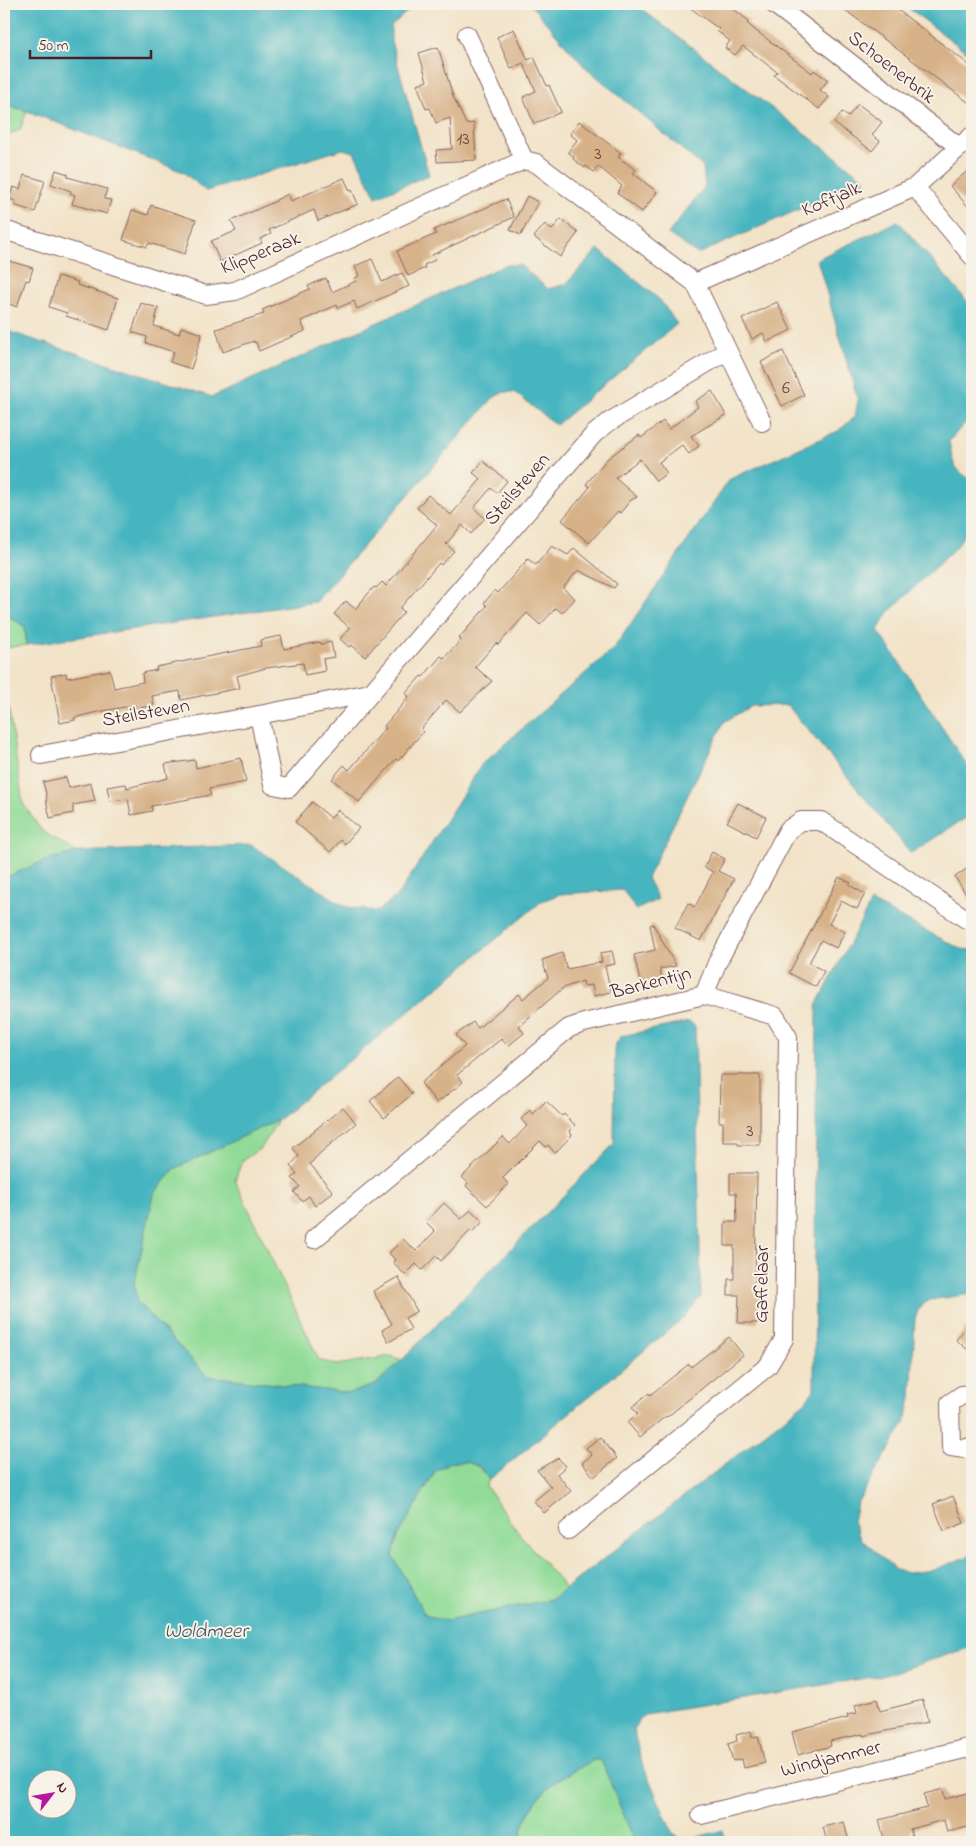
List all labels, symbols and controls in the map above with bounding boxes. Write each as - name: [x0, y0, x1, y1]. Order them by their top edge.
- street label: Schoenerbrik: [841, 24, 941, 112]
- scale bar: [30, 28, 151, 60]
- text: 50 m: [38, 35, 69, 57]
- house number: 13: [456, 127, 470, 153]
- house number: 3: [594, 142, 602, 168]
- street label: Koftjalk: [798, 174, 867, 226]
- street label: Klipperaak: [217, 225, 306, 283]
- house number: 6: [782, 376, 790, 402]
- street label: Steilsteven: [478, 447, 558, 533]
- street label: Steilsteven: [100, 692, 192, 736]
- street label: Barkentijn: [607, 960, 695, 1008]
- house number: 3: [746, 1119, 754, 1145]
- street label: Gaffelaar: [748, 1244, 778, 1323]
- water label: Woldmeer: [164, 1617, 250, 1647]
- street label: Windjammer: [778, 1733, 885, 1786]
- north arrow: [28, 1768, 78, 1818]
- text: N: [50, 1779, 73, 1798]

